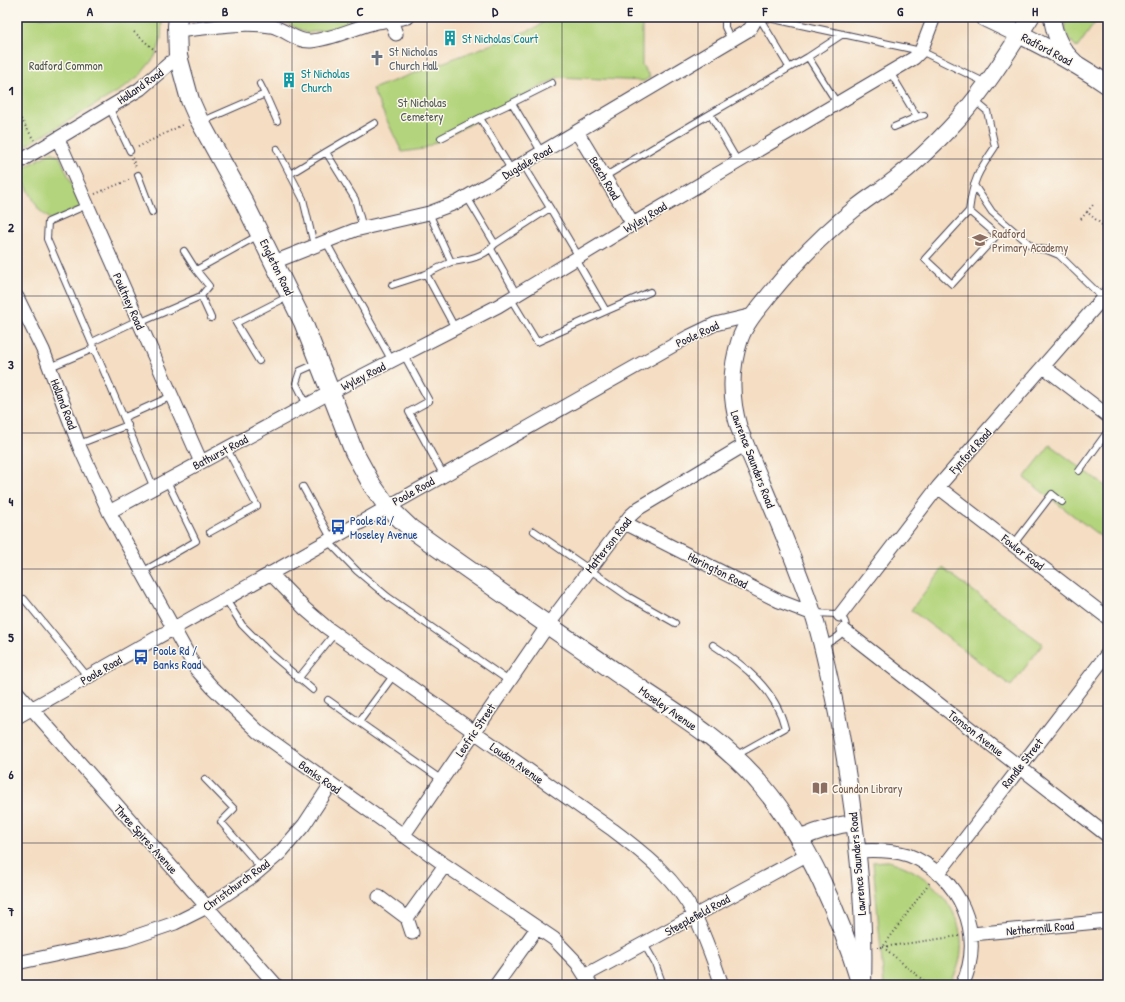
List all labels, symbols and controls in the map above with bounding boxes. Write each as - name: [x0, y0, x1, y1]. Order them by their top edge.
- text: A: [87, 2, 94, 20]
- text: B: [222, 2, 229, 20]
- text: C: [356, 2, 364, 20]
- text: D: [492, 2, 499, 20]
- text: E: [627, 2, 633, 20]
- text: F: [762, 2, 769, 20]
- text: G: [897, 2, 904, 20]
- text: H: [1032, 2, 1038, 20]
- street label: Radford Road: [1018, 28, 1076, 70]
- building icon: St Nicholas Court: [441, 29, 459, 47]
- place label: St Nicholas Court: [462, 30, 539, 47]
- place label: St Nicholas Church Hall: [389, 43, 439, 74]
- church icon: St Nicholas Church Hall: [368, 49, 386, 67]
- park label: Radford Common: [29, 57, 103, 74]
- street label: Holland Road: [113, 64, 167, 108]
- place label: St Nicholas Church: [301, 65, 350, 96]
- building icon: St Nicholas Church: [280, 71, 298, 89]
- text: 1: [9, 81, 14, 99]
- park label: St Nicholas Cemetery: [398, 94, 447, 125]
- street label: Dugdale Road: [499, 141, 556, 183]
- street label: Beech Road: [585, 153, 625, 203]
- street label: Wyley Road: [620, 197, 670, 237]
- text: 2: [8, 218, 15, 236]
- place label: Radford Primary Academy: [992, 225, 1068, 256]
- school or university icon: Radford Primary Academy: [971, 231, 989, 249]
- street label: Engleton Road: [256, 236, 298, 298]
- street label: Poultney Road: [109, 270, 149, 332]
- street label: Poole Road: [673, 316, 722, 351]
- text: 3: [8, 355, 14, 373]
- street label: Wyley Road: [338, 357, 388, 394]
- street label: Holland Road: [47, 376, 82, 432]
- street label: Lawrence Saunders Road: [727, 408, 780, 511]
- street label: Fynford Road: [944, 424, 995, 478]
- street label: Bathurst Road: [189, 430, 251, 474]
- street label: Poole Road: [389, 472, 437, 510]
- text: 4: [9, 492, 14, 510]
- place label: Poole Rd / Moseley Avenue: [350, 512, 418, 543]
- street label: Matterson Road: [581, 513, 635, 577]
- bus stop icon: Poole Rd / Moseley Avenue: [329, 518, 347, 536]
- street label: Fowler Road: [997, 529, 1048, 574]
- street label: Harington Road: [685, 548, 751, 593]
- text: 5: [8, 628, 14, 646]
- place label: Poole Rd / Banks Road: [153, 642, 202, 673]
- bus stop icon: Poole Rd / Banks Road: [132, 648, 150, 666]
- street label: Poole Road: [77, 651, 125, 689]
- street label: Moseley Avenue: [635, 682, 701, 734]
- street label: Leofric Street: [451, 699, 500, 760]
- street label: Tomson Avenue: [944, 706, 1008, 760]
- street label: Randle Street: [997, 734, 1047, 791]
- street label: Loudon Avenue: [487, 738, 548, 788]
- street label: Banks Road: [295, 756, 345, 798]
- text: 6: [8, 765, 14, 783]
- library icon: Coundon Library: [811, 779, 829, 797]
- place label: Coundon Library: [832, 780, 902, 797]
- street label: Three Spires Avenue: [110, 801, 182, 878]
- street label: Lawrence Saunders Road: [844, 811, 870, 916]
- street label: Christchurch Road: [199, 855, 273, 915]
- street label: Steeplefield Road: [661, 890, 733, 940]
- text: 7: [7, 902, 15, 920]
- street label: Nethermill Road: [1005, 917, 1075, 939]

